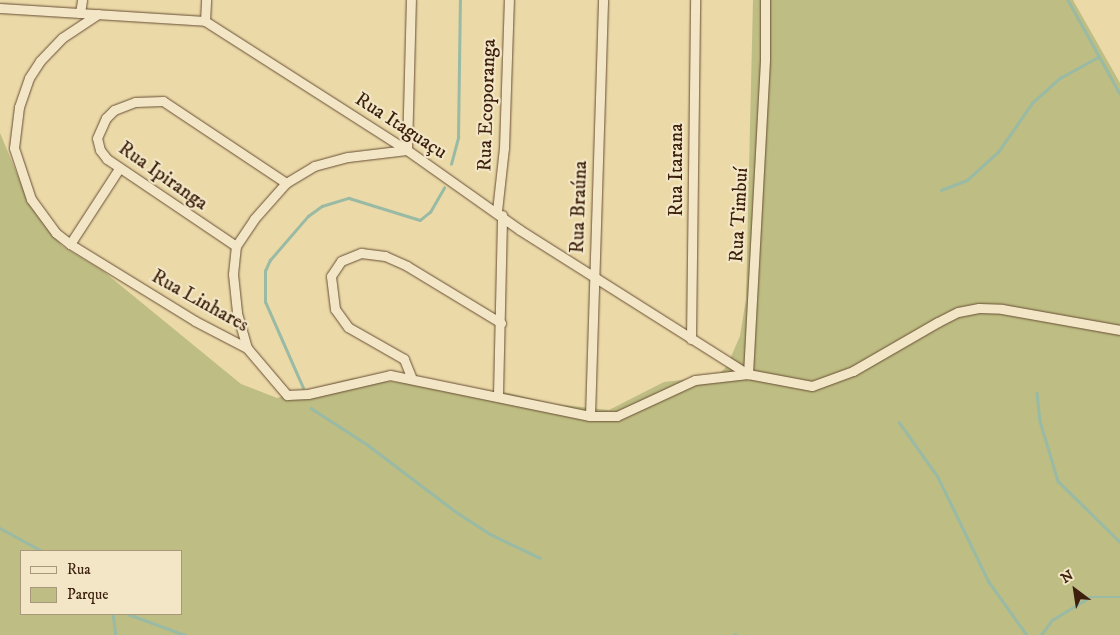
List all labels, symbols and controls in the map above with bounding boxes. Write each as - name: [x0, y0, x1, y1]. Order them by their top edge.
- street label: Rua Ecoporanga: [473, 38, 501, 172]
- street label: Rua Itaguaçu: [351, 87, 451, 165]
- street label: Rua Itarana: [664, 123, 688, 217]
- street label: Rua Ipiranga: [114, 136, 212, 216]
- street label: Rua Braúna: [565, 160, 593, 254]
- street label: Rua Timbuí: [725, 167, 753, 263]
- street label: Rua Linhares: [147, 265, 253, 337]
- legend: [20, 550, 182, 615]
- text: Rua: [67, 560, 91, 579]
- north arrow: [1050, 565, 1100, 615]
- text: N: [1058, 566, 1077, 588]
- text: Parque: [67, 585, 108, 604]

